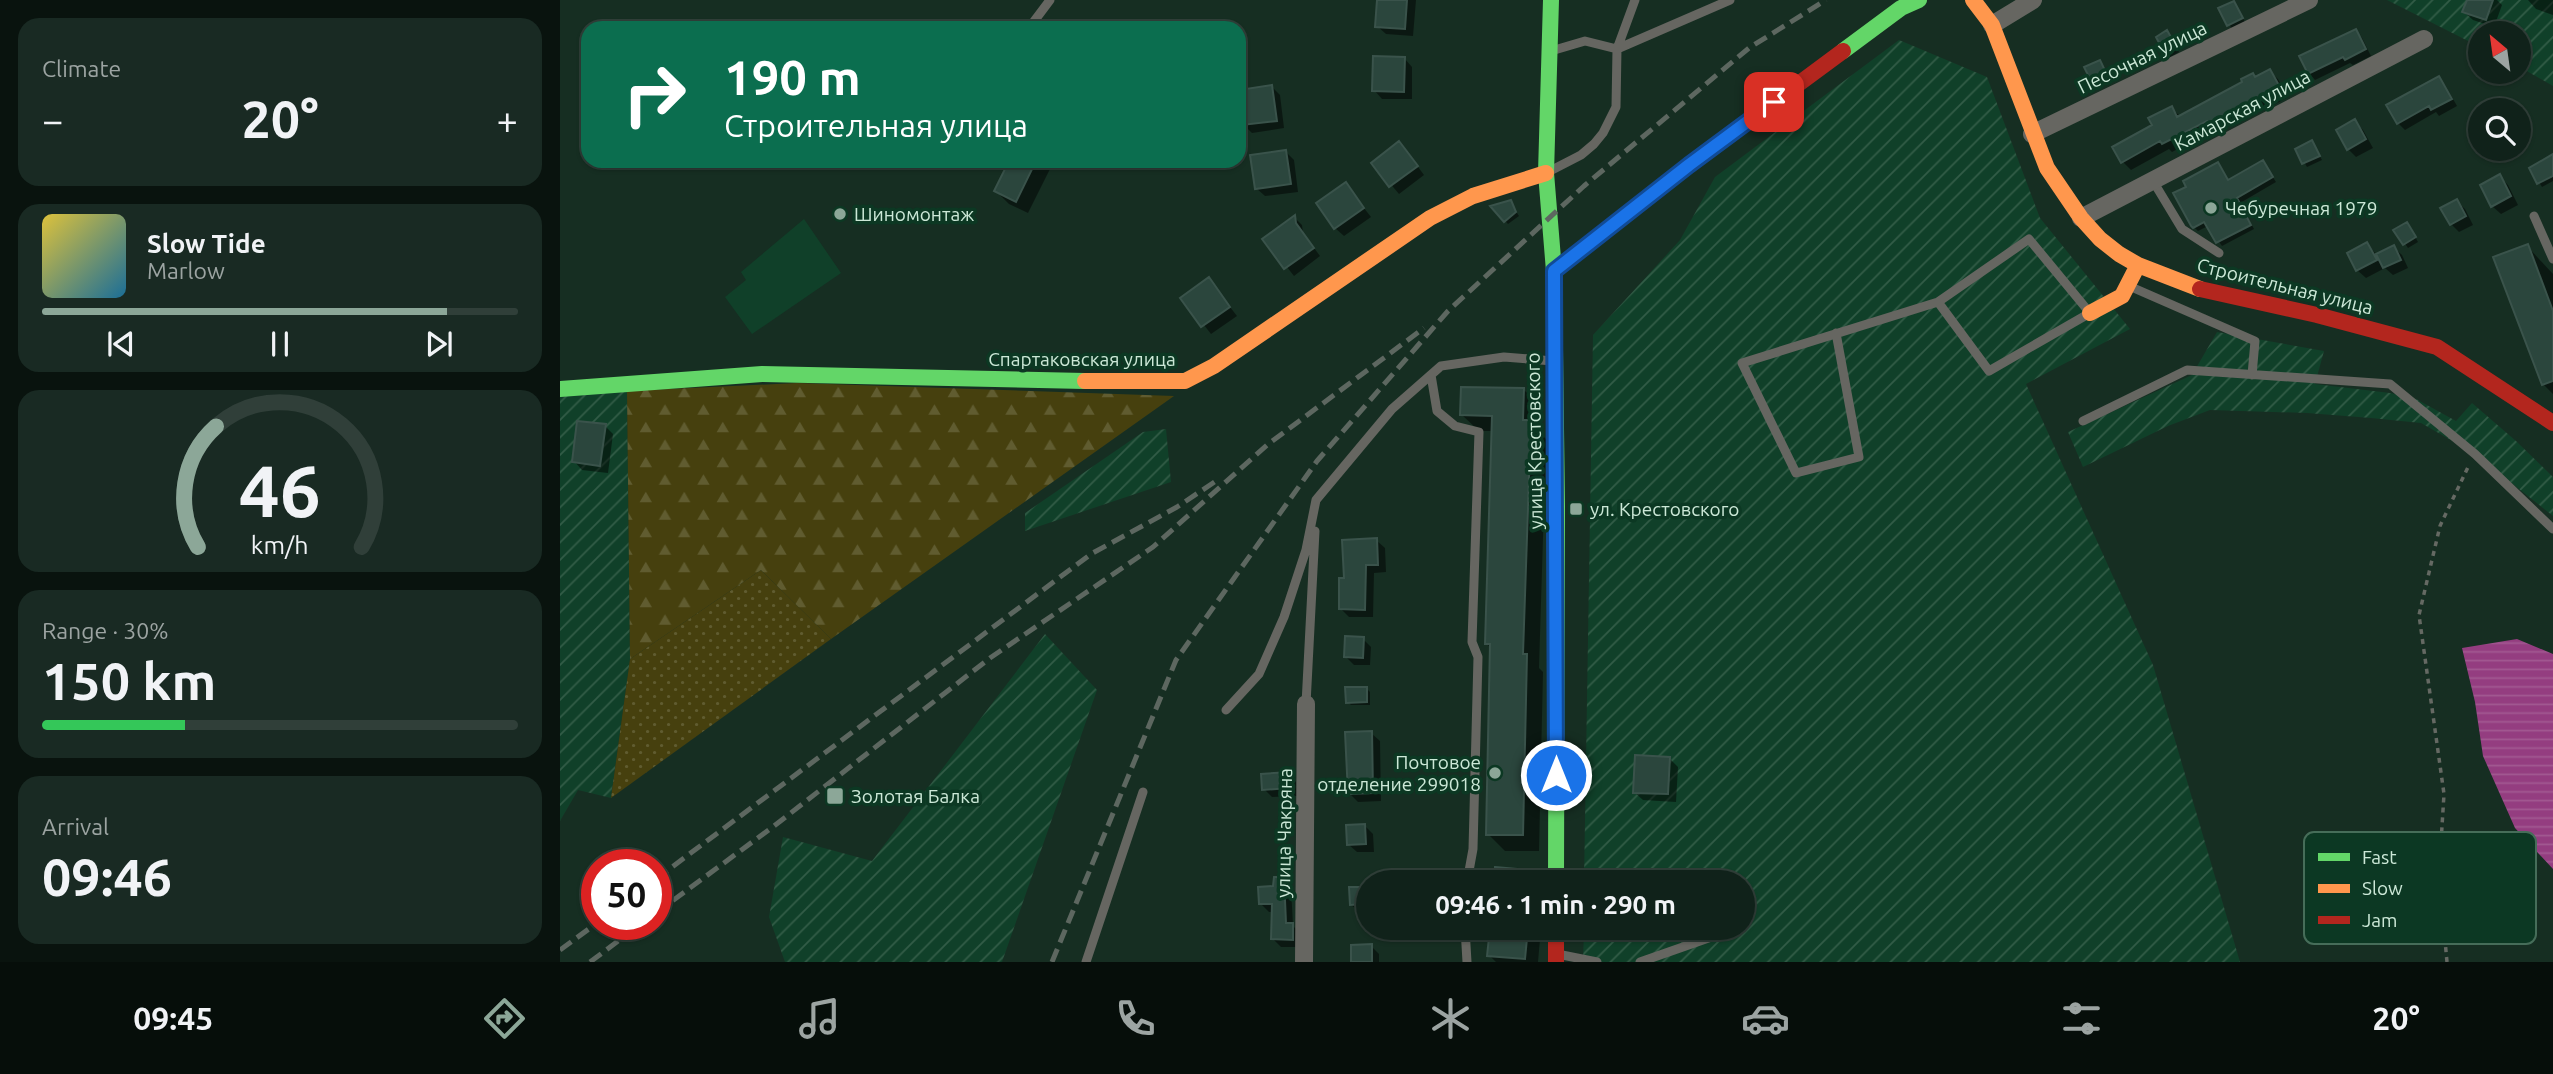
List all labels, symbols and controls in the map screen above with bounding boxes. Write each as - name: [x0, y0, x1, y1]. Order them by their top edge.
- street label: Песочная улица: [2074, 16, 2210, 98]
- north arrow: [2468, 21, 2530, 84]
- map controls: [2468, 21, 2531, 161]
- icon: right: [609, 49, 700, 140]
- text: 190 m: [724, 49, 861, 104]
- text: Climate: [42, 56, 121, 81]
- street label: Камарская улица: [2170, 65, 2314, 155]
- pin: [1744, 72, 1804, 132]
- icon: arrive: [1755, 83, 1793, 121]
- text: 20°: [241, 90, 319, 148]
- button: search: [2468, 98, 2531, 161]
- text: −: [42, 99, 63, 141]
- text: +: [497, 99, 518, 141]
- text: Строительная улица: [724, 107, 1028, 143]
- place label: Чебуречная 1979: [2225, 197, 2377, 219]
- marker: Чебуречная 1979: [2203, 200, 2219, 216]
- place label: Шиномонтаж: [854, 203, 974, 225]
- marker: Шиномонтаж: [832, 206, 848, 222]
- text: Slow Tide: [147, 229, 266, 258]
- street label: Строительная улица: [2195, 253, 2375, 319]
- text: Marlow: [147, 258, 225, 283]
- icon: previous: [102, 325, 140, 363]
- icon: pause: [261, 325, 299, 363]
- icon: next: [420, 325, 458, 363]
- street label: Спартаковская улица: [988, 348, 1176, 370]
- street label: улица Крестовского: [1521, 352, 1547, 530]
- text: 46: [239, 449, 321, 531]
- place label: ул. Крестовского: [1590, 498, 1739, 520]
- marker: ул. Крестовского: [1568, 501, 1584, 517]
- text: km/h: [251, 531, 309, 559]
- text: Range · 30%: [42, 618, 169, 643]
- text: 150 km: [42, 652, 216, 710]
- position arrow: [1519, 738, 1593, 812]
- place label: Почтовое отделение 299018: [1317, 751, 1481, 795]
- marker: Почтовое отделение 299018: [1487, 765, 1503, 781]
- street label: улица Чакряна: [1272, 768, 1296, 898]
- place label: Золотая Балка: [851, 785, 980, 807]
- marker: Золотая Балка: [825, 786, 845, 806]
- text: Arrival: [42, 814, 109, 839]
- legend: [2304, 832, 2536, 944]
- text: Fast: [2362, 846, 2397, 868]
- text: 09:46: [42, 848, 172, 906]
- speed limit sign: 50: [581, 849, 672, 940]
- text: Slow: [2362, 877, 2403, 899]
- text: 09:46 · 1 min · 290 m: [1435, 890, 1676, 919]
- text: Jam: [2362, 909, 2398, 931]
- icon: directions: [480, 994, 529, 1043]
- icon: music: [795, 994, 844, 1043]
- icon: phone: [1111, 994, 1160, 1043]
- icon: climate: [1426, 994, 1475, 1043]
- icon: car: [1741, 994, 1790, 1043]
- icon: filters: [2057, 994, 2106, 1043]
- text: 09:45: [133, 1000, 213, 1036]
- text: 20°: [2372, 1000, 2420, 1036]

